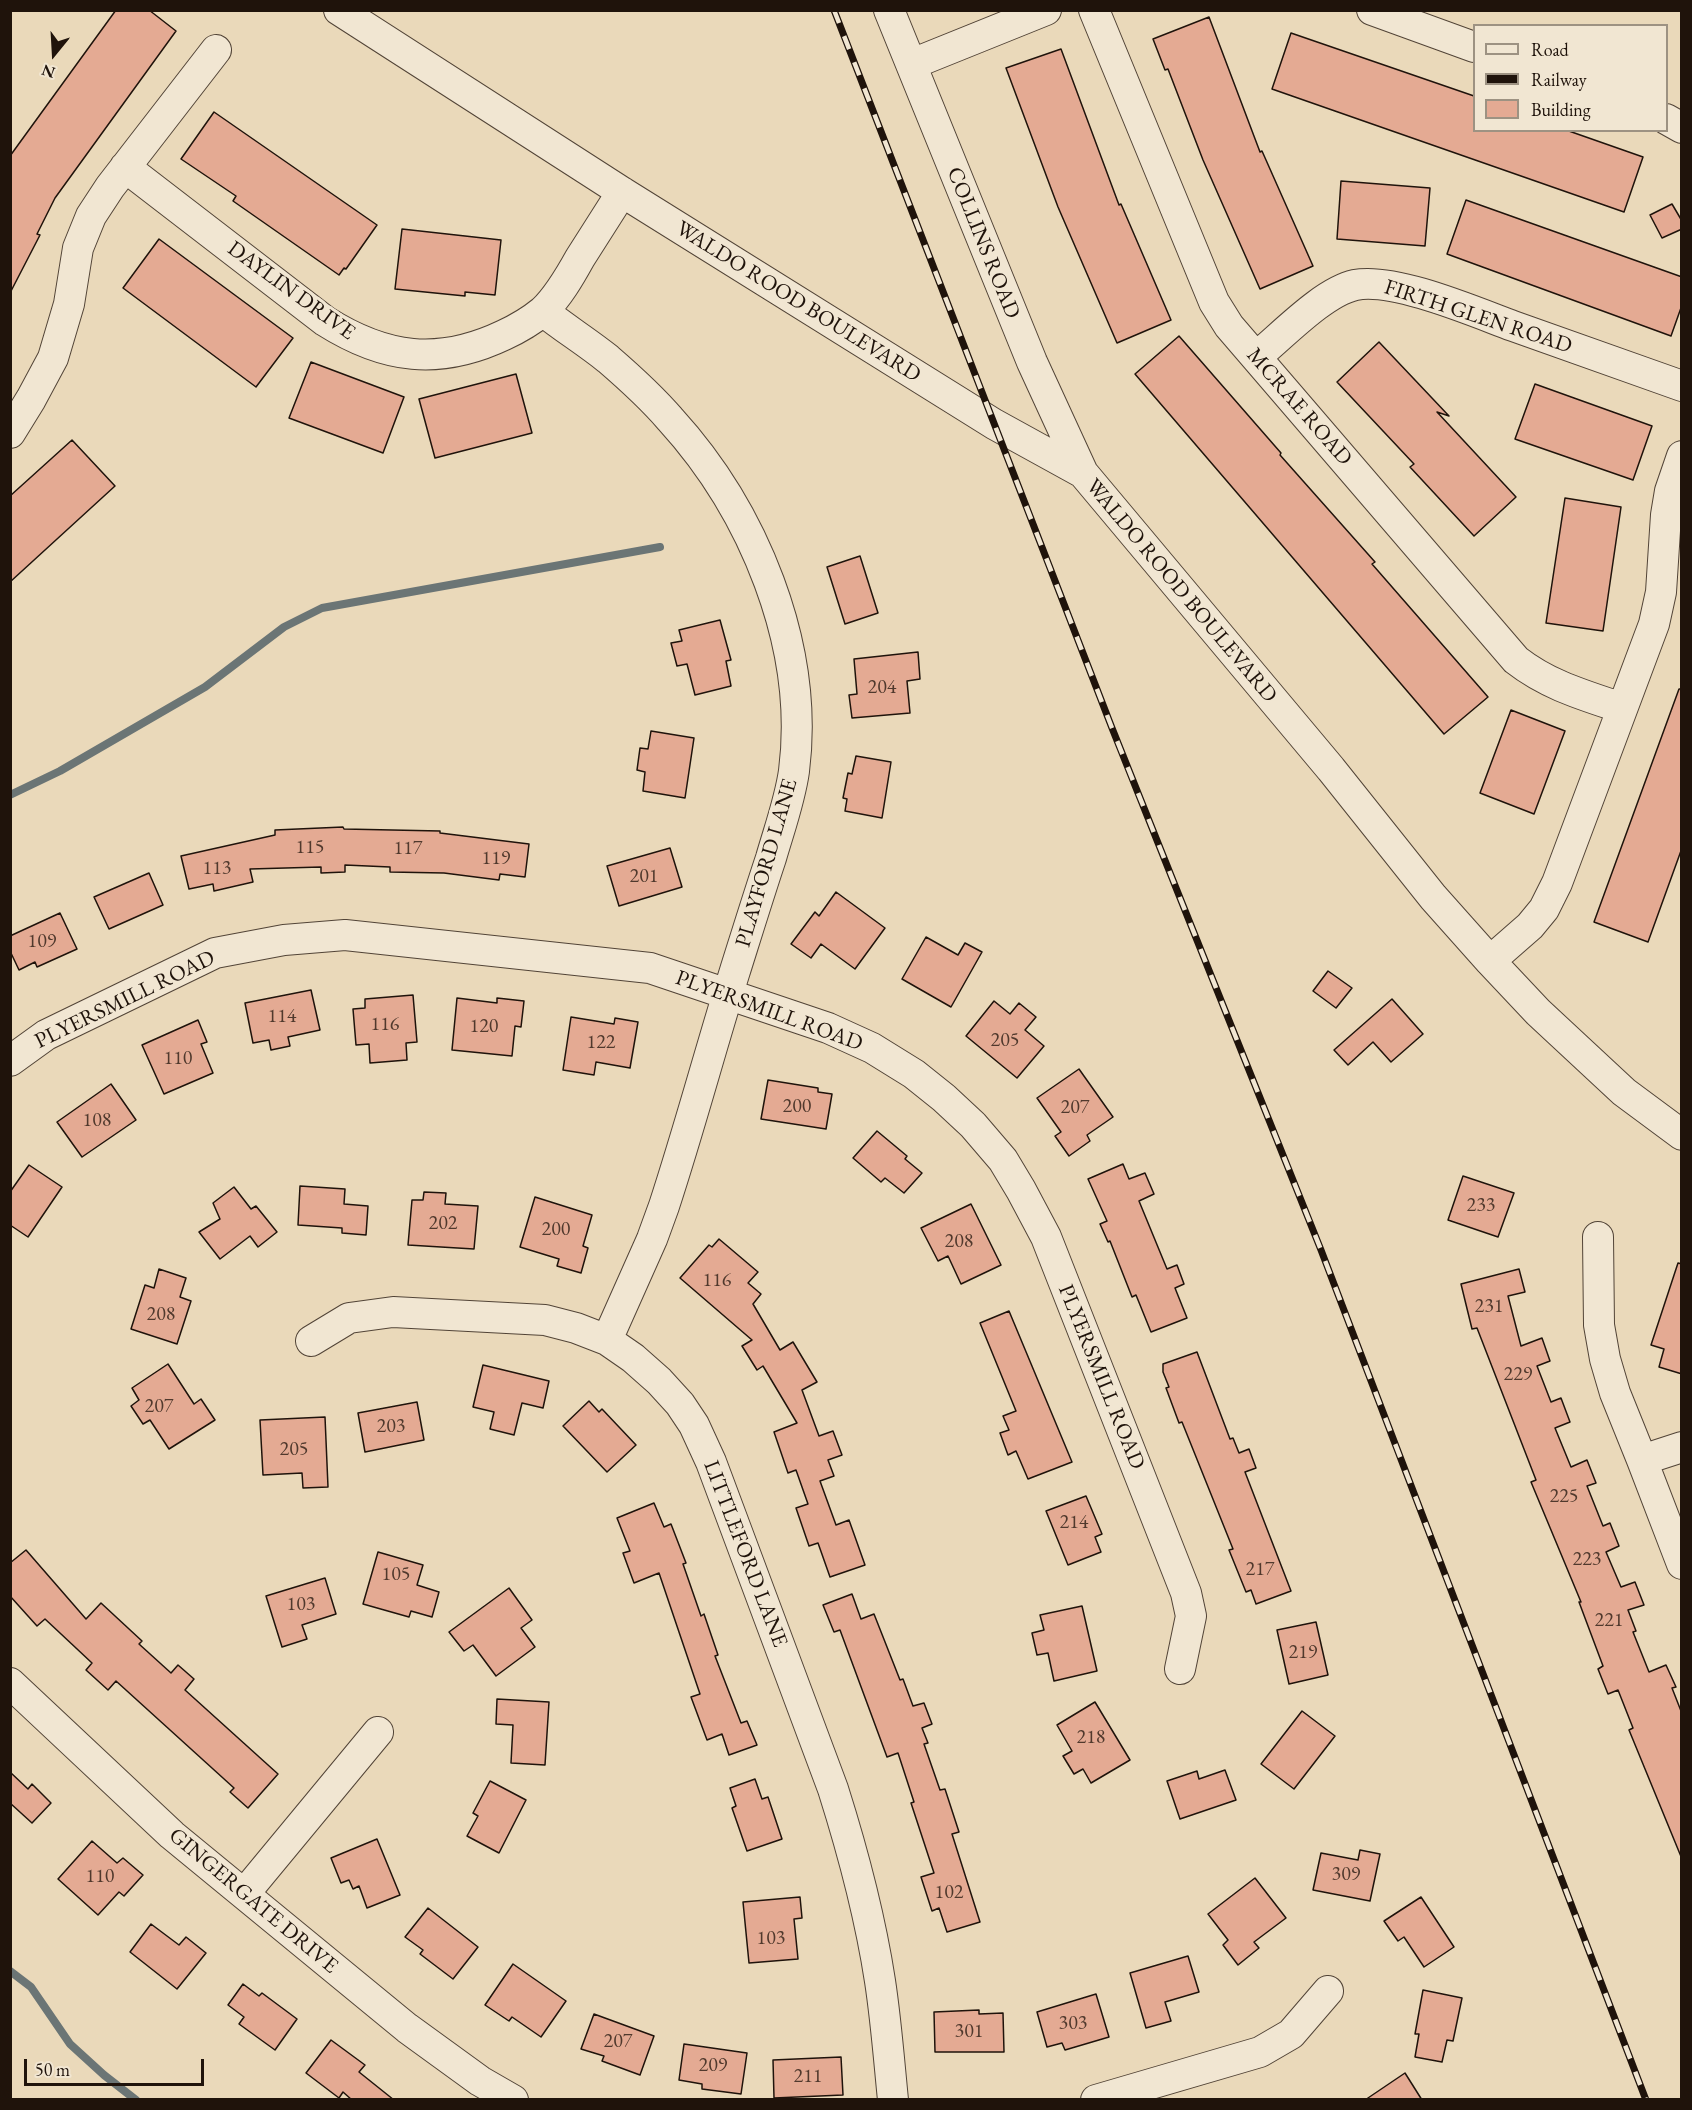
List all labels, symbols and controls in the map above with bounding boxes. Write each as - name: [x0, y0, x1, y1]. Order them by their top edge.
- north arrow: [24, 24, 84, 84]
- legend: [1473, 24, 1668, 132]
- text: Road: [1531, 38, 1569, 61]
- text: N: [39, 60, 58, 84]
- text: Railway: [1531, 68, 1587, 91]
- text: Building: [1531, 98, 1591, 121]
- street label: COLLINS ROAD: [941, 163, 1025, 323]
- street label: WALDO ROOD BOULEVARD: [671, 216, 925, 388]
- street label: DAYLIN DRIVE: [222, 236, 360, 346]
- street label: FIRTH GLEN ROAD: [1381, 274, 1575, 360]
- street label: MCRAE ROAD: [1241, 343, 1357, 471]
- street label: WALDO ROOD BOULEVARD: [1080, 474, 1282, 708]
- house number: 204: [868, 676, 896, 700]
- street label: PLAYFORD LANE: [730, 776, 804, 950]
- house number: 115: [296, 836, 324, 860]
- house number: 117: [394, 837, 422, 861]
- house number: 119: [482, 847, 510, 871]
- house number: 113: [203, 857, 231, 881]
- house number: 201: [630, 865, 658, 889]
- house number: 109: [28, 930, 56, 954]
- street label: PLYERSMILL ROAD: [31, 945, 219, 1055]
- street label: PLYERSMILL ROAD: [672, 965, 866, 1057]
- house number: 114: [268, 1005, 296, 1029]
- house number: 116: [371, 1013, 399, 1037]
- house number: 120: [470, 1015, 498, 1039]
- house number: 205: [991, 1029, 1019, 1053]
- house number: 122: [587, 1031, 615, 1055]
- house number: 110: [164, 1047, 192, 1071]
- house number: 200: [783, 1095, 811, 1119]
- house number: 207: [1061, 1096, 1089, 1120]
- house number: 108: [83, 1109, 111, 1133]
- house number: 233: [1467, 1194, 1495, 1218]
- house number: 202: [429, 1212, 457, 1236]
- house number: 200: [542, 1218, 570, 1242]
- house number: 208: [945, 1230, 973, 1254]
- house number: 116: [703, 1269, 731, 1293]
- street label: PLYERSMILL ROAD: [1052, 1281, 1150, 1473]
- house number: 231: [1475, 1295, 1503, 1319]
- house number: 208: [147, 1303, 175, 1327]
- house number: 229: [1504, 1363, 1532, 1387]
- house number: 207: [145, 1395, 173, 1419]
- house number: 203: [377, 1415, 405, 1439]
- house number: 205: [280, 1438, 308, 1462]
- street label: LITTLEFORD LANE: [697, 1457, 793, 1651]
- house number: 225: [1550, 1485, 1578, 1509]
- house number: 214: [1060, 1511, 1088, 1535]
- house number: 223: [1573, 1548, 1601, 1572]
- house number: 217: [1246, 1558, 1274, 1582]
- house number: 105: [382, 1563, 410, 1587]
- house number: 103: [287, 1593, 315, 1617]
- house number: 221: [1595, 1609, 1623, 1633]
- house number: 219: [1289, 1641, 1317, 1665]
- house number: 218: [1077, 1726, 1105, 1750]
- street label: GINGERGATE DRIVE: [163, 1823, 343, 1979]
- house number: 309: [1332, 1863, 1360, 1887]
- house number: 110: [86, 1865, 114, 1889]
- house number: 102: [935, 1881, 963, 1905]
- house number: 103: [757, 1927, 785, 1951]
- house number: 303: [1059, 2012, 1087, 2036]
- house number: 301: [955, 2020, 983, 2044]
- house number: 207: [604, 2030, 632, 2054]
- scale bar: [27, 2047, 207, 2085]
- house number: 209: [699, 2054, 727, 2078]
- text: 50 m: [35, 2058, 70, 2081]
- house number: 211: [794, 2065, 822, 2089]

